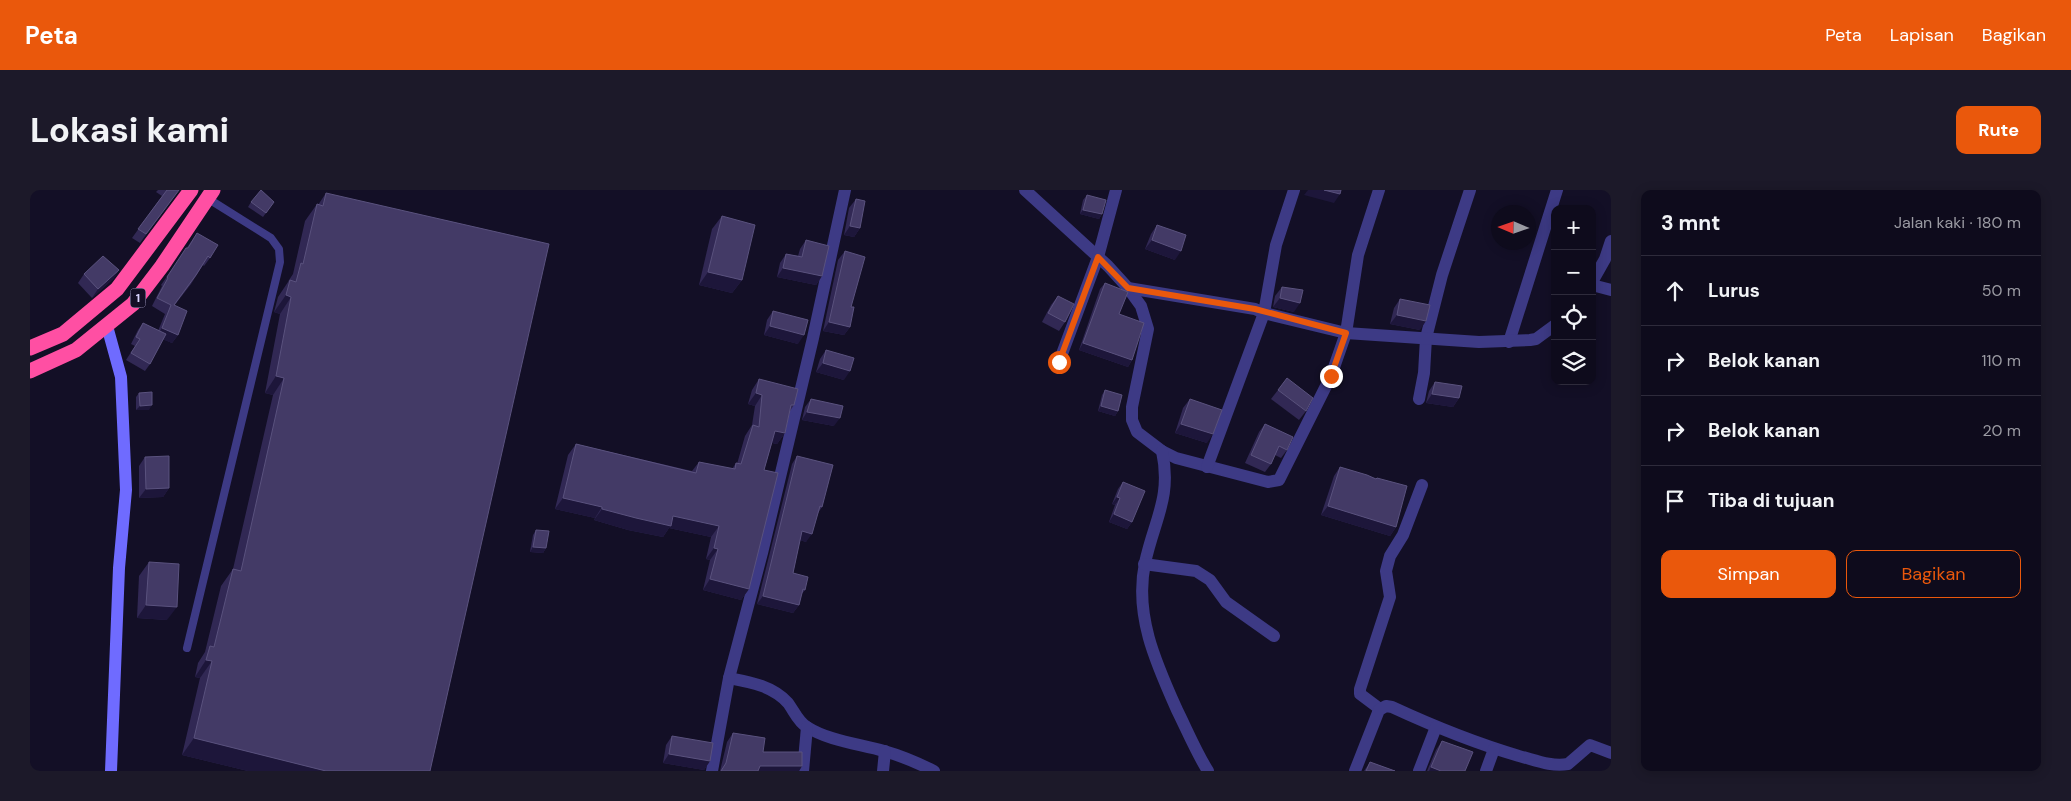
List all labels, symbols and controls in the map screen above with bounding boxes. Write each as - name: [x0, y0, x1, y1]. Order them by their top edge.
- text: Peta: [25, 20, 78, 51]
- text: Peta: [1825, 23, 1862, 47]
- text: Lapisan: [1890, 23, 1954, 47]
- text: Bagikan: [1982, 23, 2046, 47]
- button: Rute: [1956, 106, 2041, 154]
- text: Lokasi kami: [30, 107, 229, 153]
- north arrow: [1491, 205, 1536, 250]
- map controls: [1551, 205, 1596, 385]
- button: +: [1551, 205, 1596, 250]
- text: 3 mnt: [1661, 209, 1720, 237]
- text: Jalan kaki · 180 m: [1894, 212, 2021, 233]
- button: −: [1551, 250, 1596, 295]
- icon: ahead: [1661, 277, 1689, 305]
- text: Lurus: [1708, 278, 1760, 303]
- text: 50 m: [1982, 280, 2021, 301]
- road number: 1: [130, 289, 146, 308]
- button: locate: [1551, 295, 1596, 340]
- button: layers: [1551, 340, 1596, 385]
- icon: right: [1661, 347, 1689, 375]
- text: Belok kanan: [1708, 348, 1820, 373]
- text: 110 m: [1982, 350, 2021, 371]
- route start: [1048, 351, 1071, 374]
- route end: [1320, 365, 1343, 388]
- icon: right: [1661, 417, 1689, 445]
- text: Belok kanan: [1708, 418, 1820, 443]
- text: 20 m: [1982, 420, 2021, 441]
- icon: arrive: [1661, 487, 1689, 515]
- text: Tiba di tujuan: [1708, 488, 1834, 513]
- button: Simpan: [1661, 550, 1836, 598]
- button: Bagikan: [1846, 550, 2021, 598]

